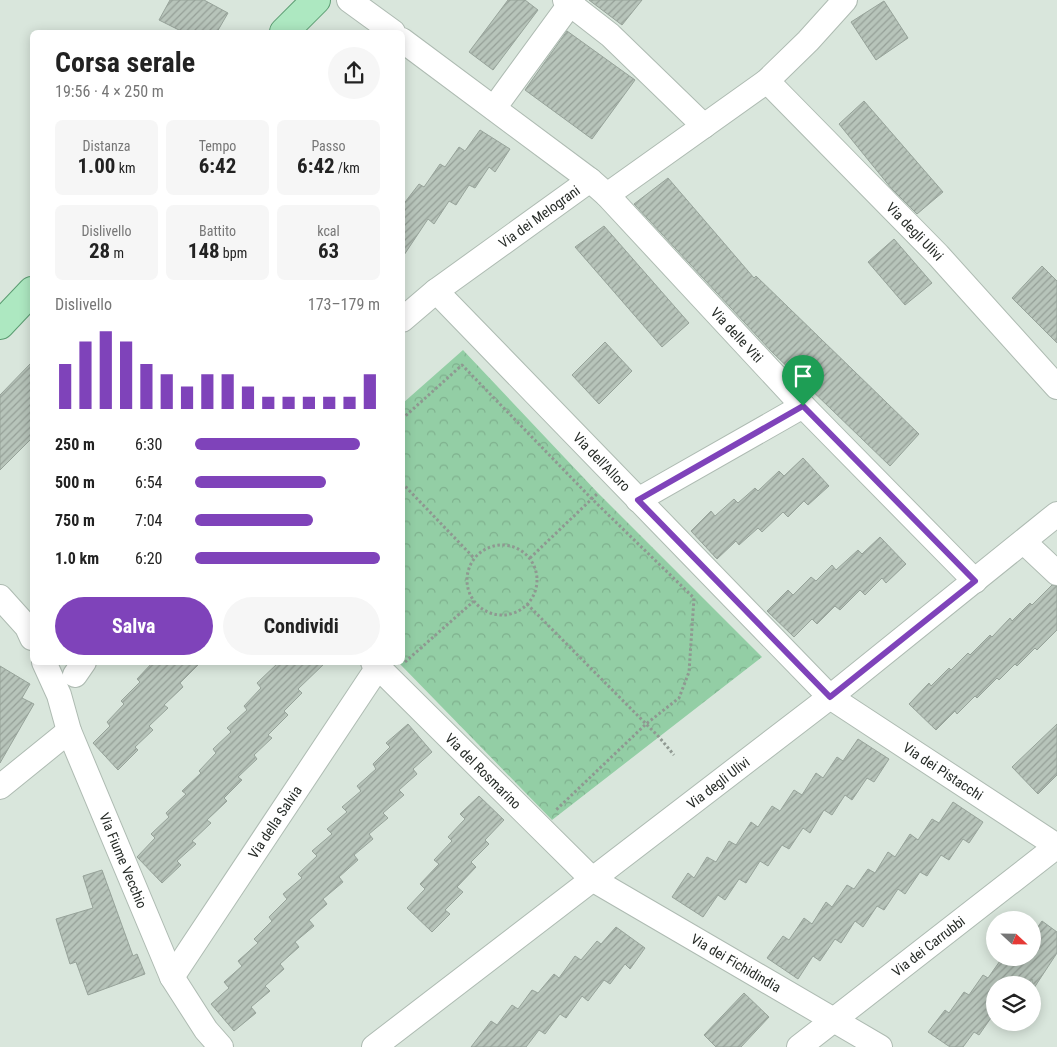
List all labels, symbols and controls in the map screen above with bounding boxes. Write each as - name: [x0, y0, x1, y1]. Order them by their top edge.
- text: Corsa serale: [55, 46, 195, 79]
- button: share: [328, 47, 380, 99]
- text: 19:56 · 4 × 250 m: [55, 82, 164, 101]
- text: Distanza: [82, 138, 131, 154]
- text: Tempo: [199, 138, 236, 154]
- text: Passo: [311, 138, 346, 154]
- text: 1.00: [77, 154, 115, 178]
- text: 6:42: [199, 154, 236, 178]
- text: 6:42: [297, 154, 335, 178]
- text: km: [115, 160, 136, 176]
- text: /km: [335, 160, 360, 176]
- street label: Via dei Melograni: [496, 182, 583, 251]
- street label: Via degli Ulivi: [883, 199, 947, 264]
- text: Dislivello: [82, 223, 131, 239]
- text: Battito: [199, 223, 236, 239]
- text: kcal: [317, 223, 340, 239]
- text: 28: [89, 239, 110, 263]
- text: 148: [188, 239, 220, 263]
- text: 63: [318, 239, 339, 263]
- text: m: [110, 245, 124, 261]
- text: bpm: [220, 245, 247, 261]
- text: Dislivello: [55, 295, 112, 314]
- text: 173–179 m: [308, 295, 380, 314]
- street label: Via delle Viti: [708, 304, 766, 366]
- pin: [782, 355, 824, 406]
- icon: arrive: [789, 362, 817, 390]
- street label: Via dell'Alloro: [570, 429, 634, 494]
- text: 250 m: [55, 435, 95, 454]
- text: 6:30: [135, 435, 162, 454]
- text: 500 m: [55, 473, 95, 492]
- text: 6:54: [135, 473, 162, 492]
- text: 750 m: [55, 511, 95, 530]
- text: 7:04: [135, 511, 162, 530]
- text: 1.0 km: [55, 549, 99, 568]
- text: 6:20: [135, 549, 162, 568]
- button: Salva: [55, 597, 213, 655]
- button: Condividi: [223, 597, 380, 655]
- street label: Via del Rosmarino: [442, 730, 524, 812]
- street label: Via dei Pistacchi: [900, 739, 986, 803]
- street label: Via degli Ulivi: [684, 754, 753, 812]
- street label: Via della Salvia: [245, 783, 305, 862]
- street label: Via Fiume Vecchio: [96, 810, 150, 911]
- north arrow: [986, 911, 1041, 966]
- map controls: [986, 911, 1041, 1031]
- street label: Via dei Carrubbi: [889, 913, 968, 980]
- street label: Via dei Fichidindia: [688, 931, 784, 995]
- button: layers: [986, 976, 1041, 1031]

